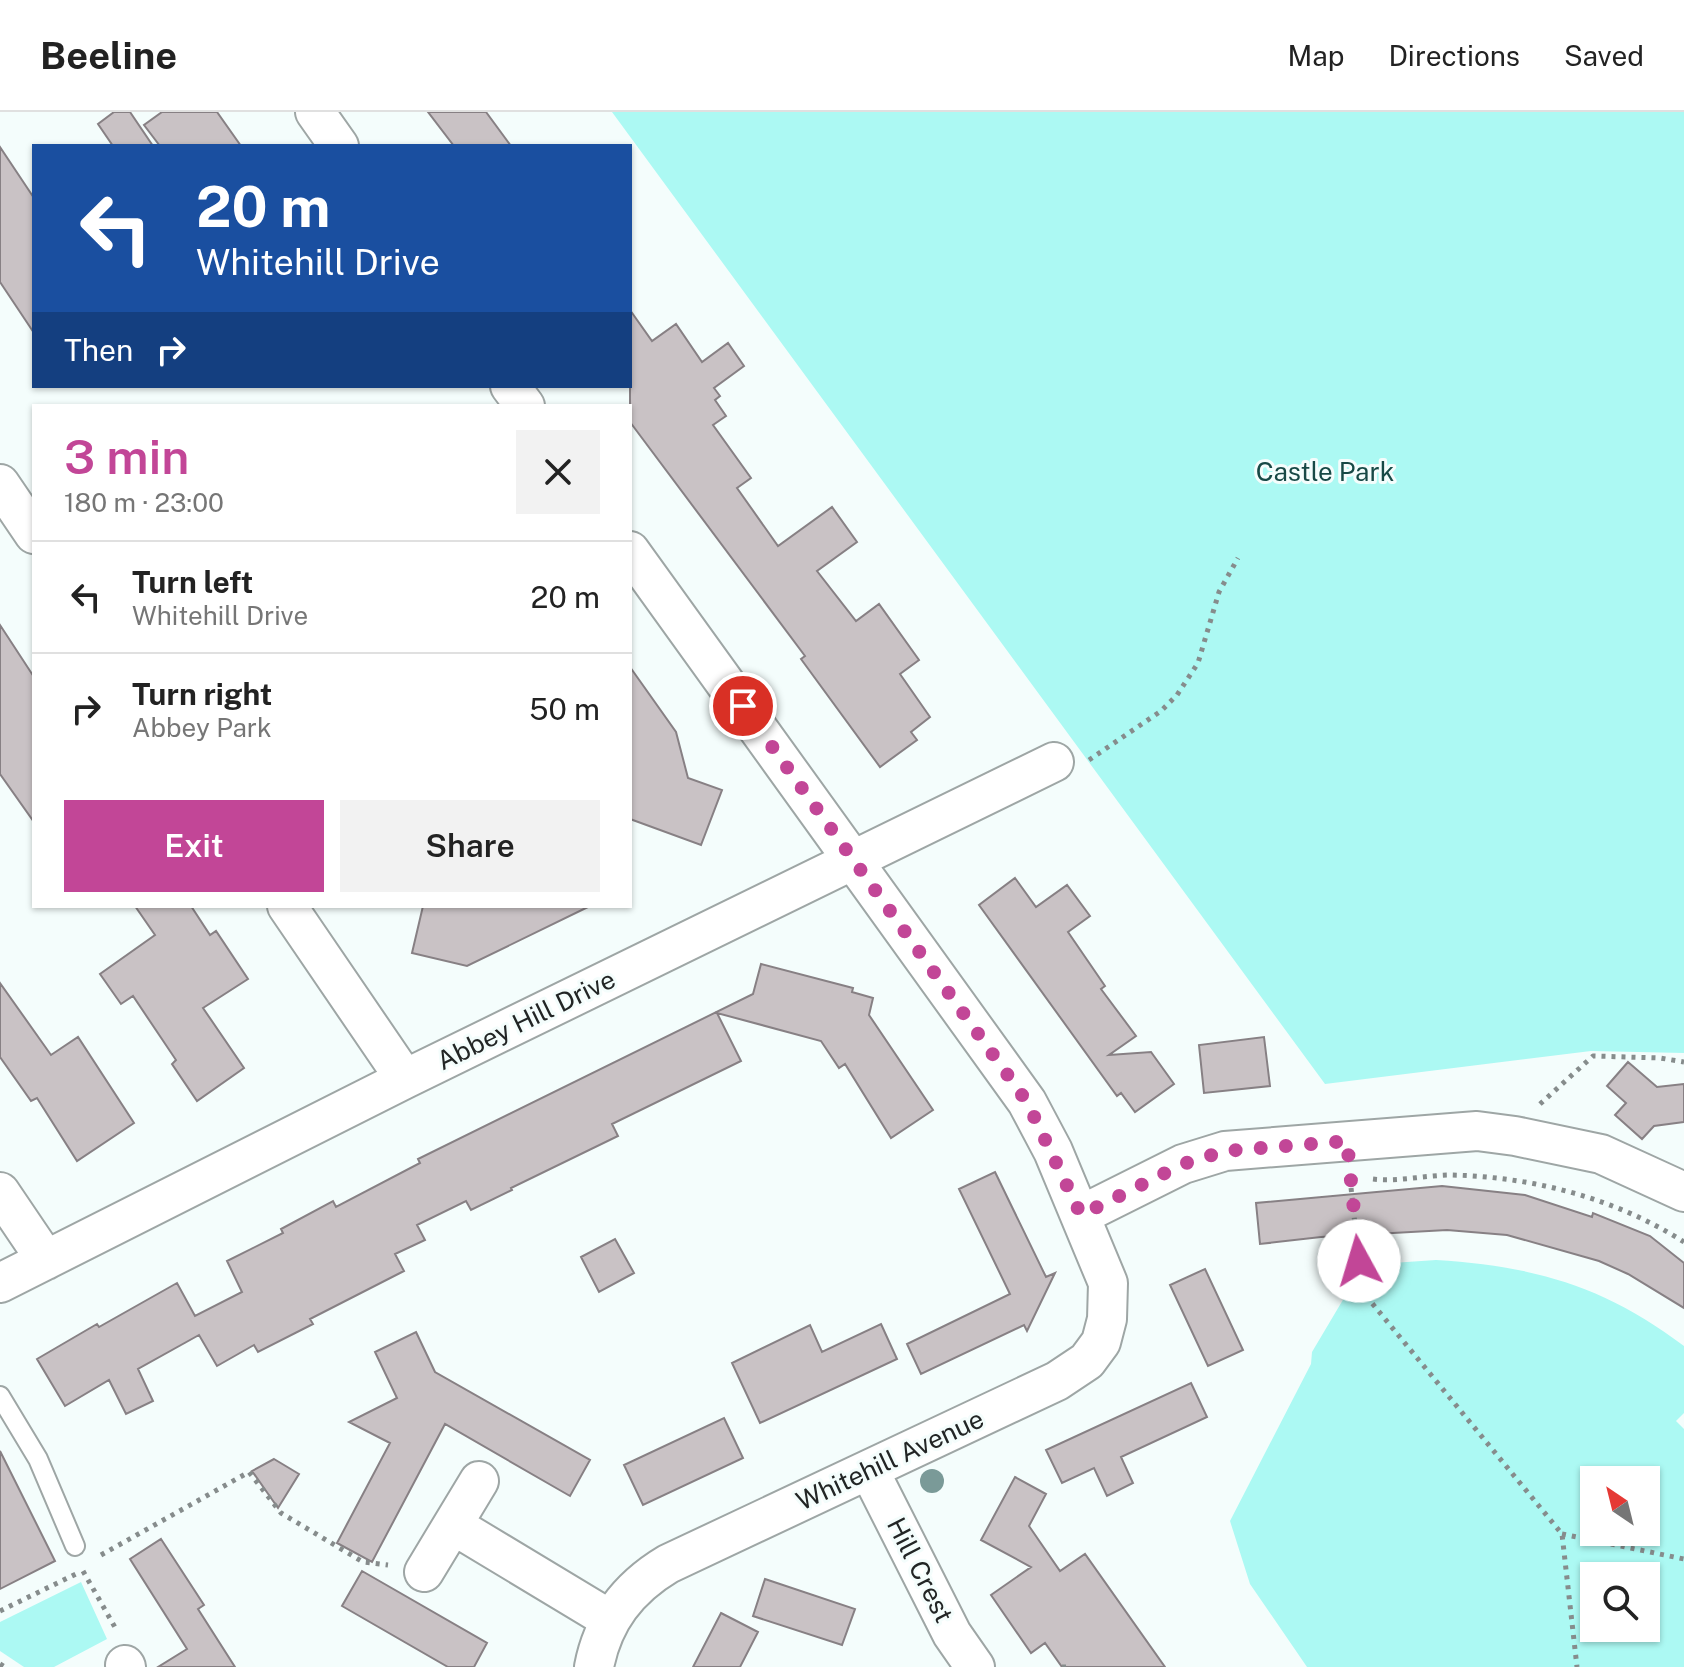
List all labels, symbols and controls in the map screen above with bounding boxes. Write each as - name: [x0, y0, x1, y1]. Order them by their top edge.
- text: Beeline: [40, 33, 177, 78]
- text: Map: [1288, 39, 1344, 72]
- text: Directions: [1388, 39, 1520, 72]
- text: Saved: [1564, 39, 1644, 72]
- text: 20 m: [196, 174, 330, 240]
- icon: left: [64, 176, 168, 280]
- text: Whitehill Drive: [196, 241, 440, 283]
- icon: right: [149, 328, 193, 372]
- text: Then: [64, 332, 133, 368]
- text: 3 min: [64, 428, 189, 485]
- button: close: [516, 430, 600, 514]
- park label: Castle Park: [1256, 456, 1394, 487]
- text: 180 m · 23:00: [64, 487, 224, 518]
- text: Turn left: [132, 564, 253, 600]
- icon: left: [64, 575, 108, 619]
- text: 20 m: [531, 579, 600, 615]
- text: Whitehill Drive: [132, 600, 308, 631]
- pin: [709, 672, 777, 740]
- text: Turn right: [132, 676, 272, 712]
- icon: arrive: [721, 684, 765, 728]
- icon: right: [64, 687, 108, 731]
- text: 50 m: [529, 691, 600, 727]
- text: Abbey Park: [132, 712, 272, 743]
- button: Exit: [64, 800, 324, 892]
- button: Share: [340, 800, 600, 892]
- street label: Abbey Hill Drive: [432, 963, 620, 1076]
- position arrow: [1317, 1219, 1401, 1303]
- street label: Whitehill Avenue: [791, 1403, 988, 1517]
- north arrow: [1580, 1466, 1660, 1546]
- map controls: [1580, 1466, 1660, 1642]
- street label: Hill Crest: [881, 1512, 960, 1627]
- button: search: [1580, 1562, 1660, 1642]

